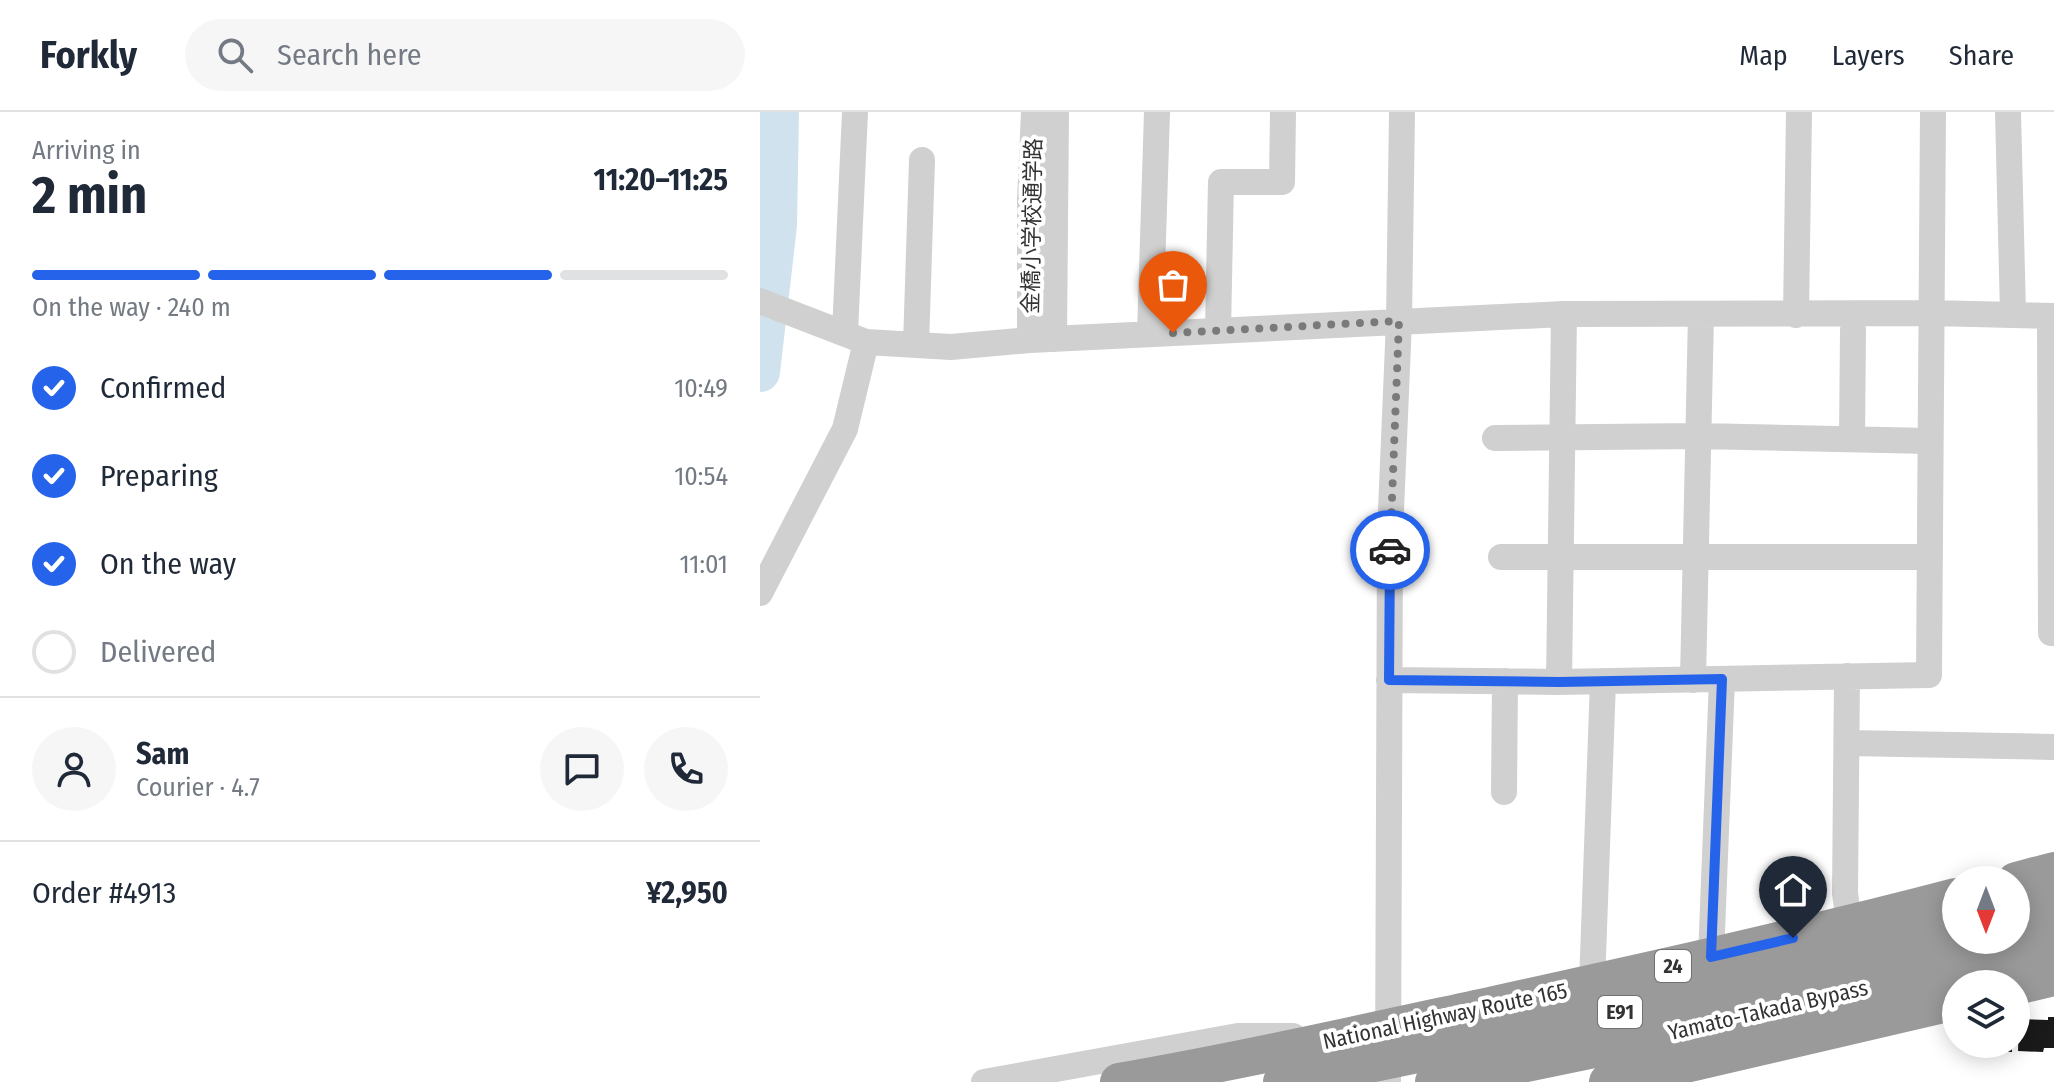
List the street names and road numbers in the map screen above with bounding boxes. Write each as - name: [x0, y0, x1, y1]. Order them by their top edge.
- street label: 金橋小学校通学路: [1017, 138, 1047, 314]
- road number: 24: [1655, 950, 1691, 982]
- street label: Yamato-Takada Bypass: [1666, 974, 1870, 1046]
- street label: National Highway Route 165: [1320, 977, 1570, 1055]
- road number: E91: [1598, 996, 1642, 1028]

